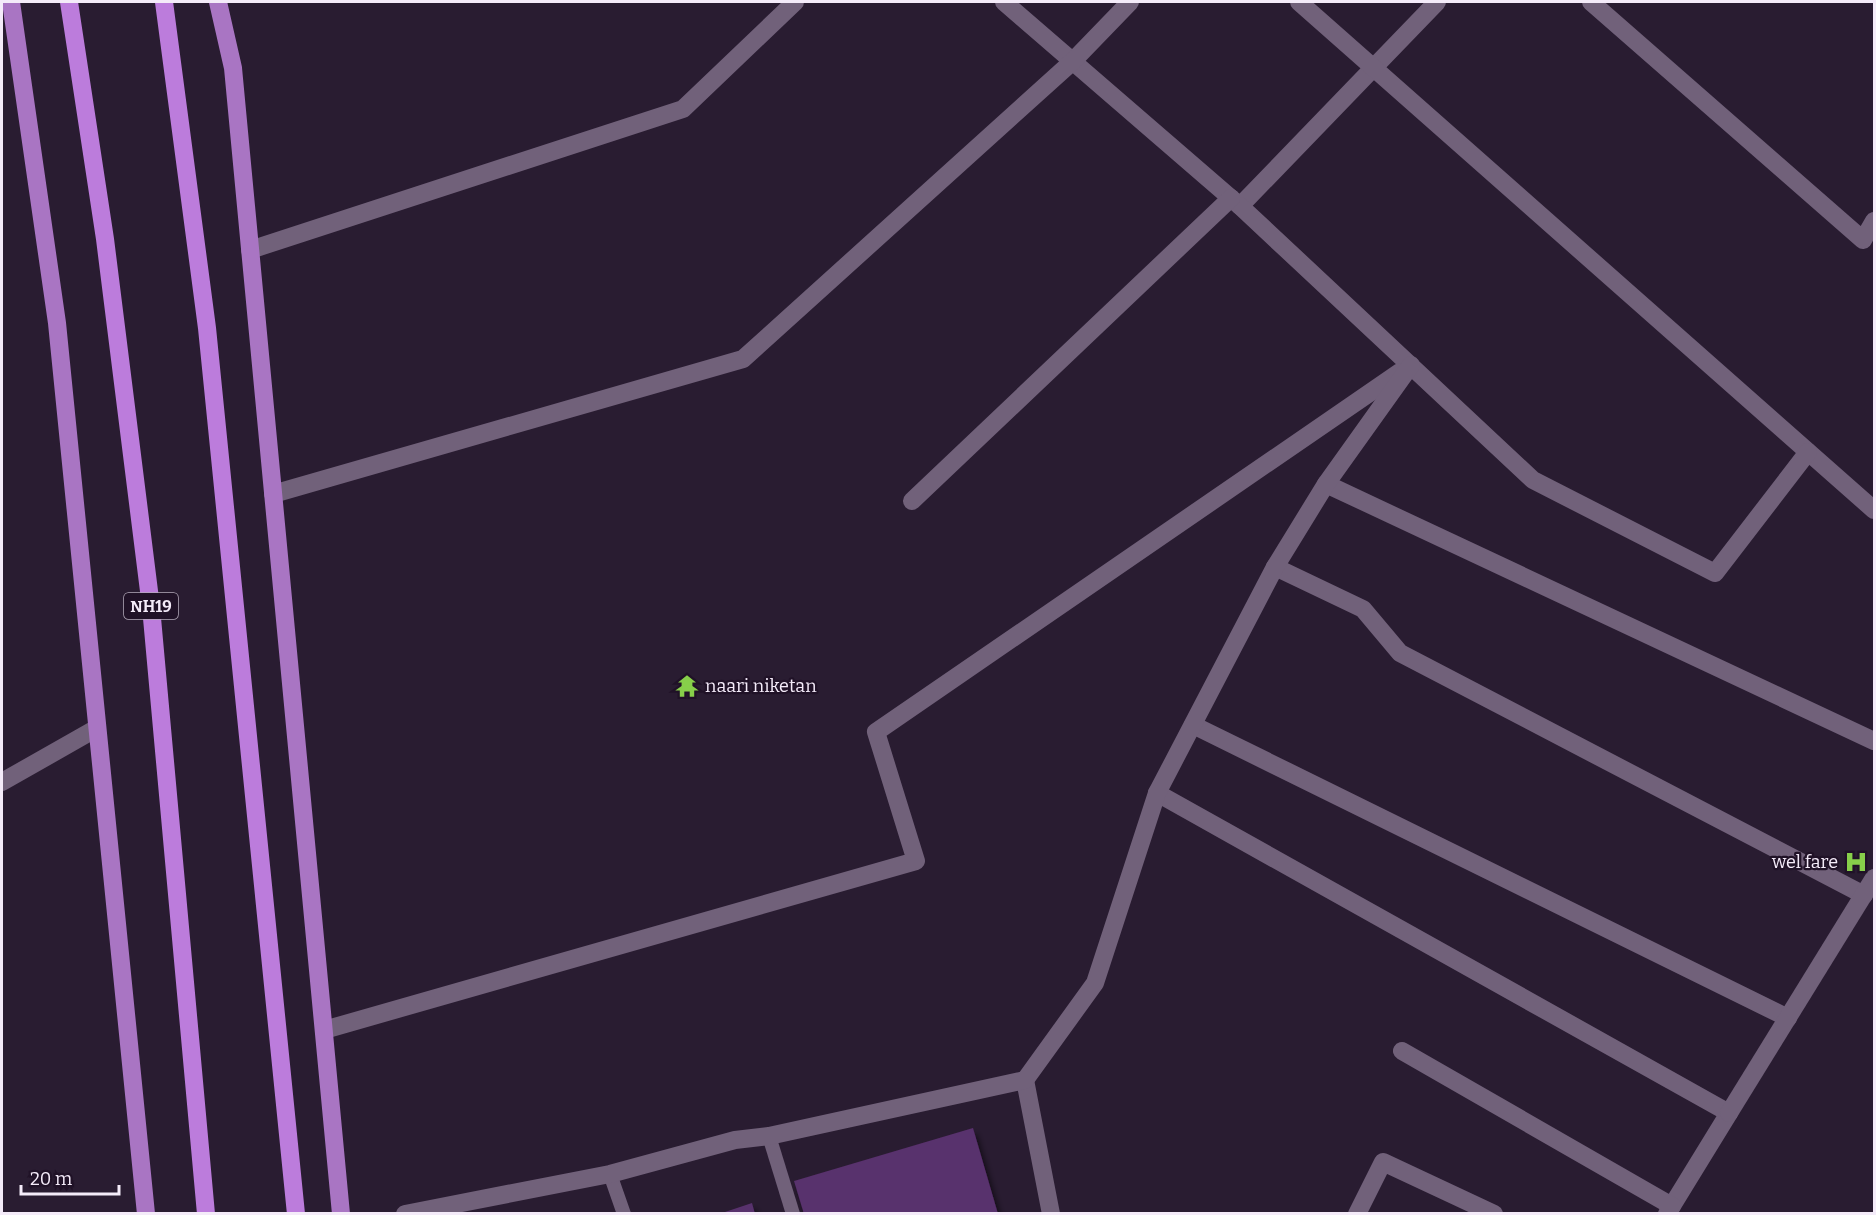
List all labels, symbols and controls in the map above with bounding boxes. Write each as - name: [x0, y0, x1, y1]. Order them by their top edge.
- road number: NH19: [124, 593, 178, 619]
- temple icon: naari niketan: [674, 673, 700, 699]
- place label: naari niketan: [705, 675, 817, 697]
- hospital icon: wel fare: [1843, 849, 1869, 875]
- place label: wel fare: [1771, 851, 1838, 873]
- scale bar: [21, 1158, 118, 1196]
- text: 20 m: [30, 1168, 72, 1190]

